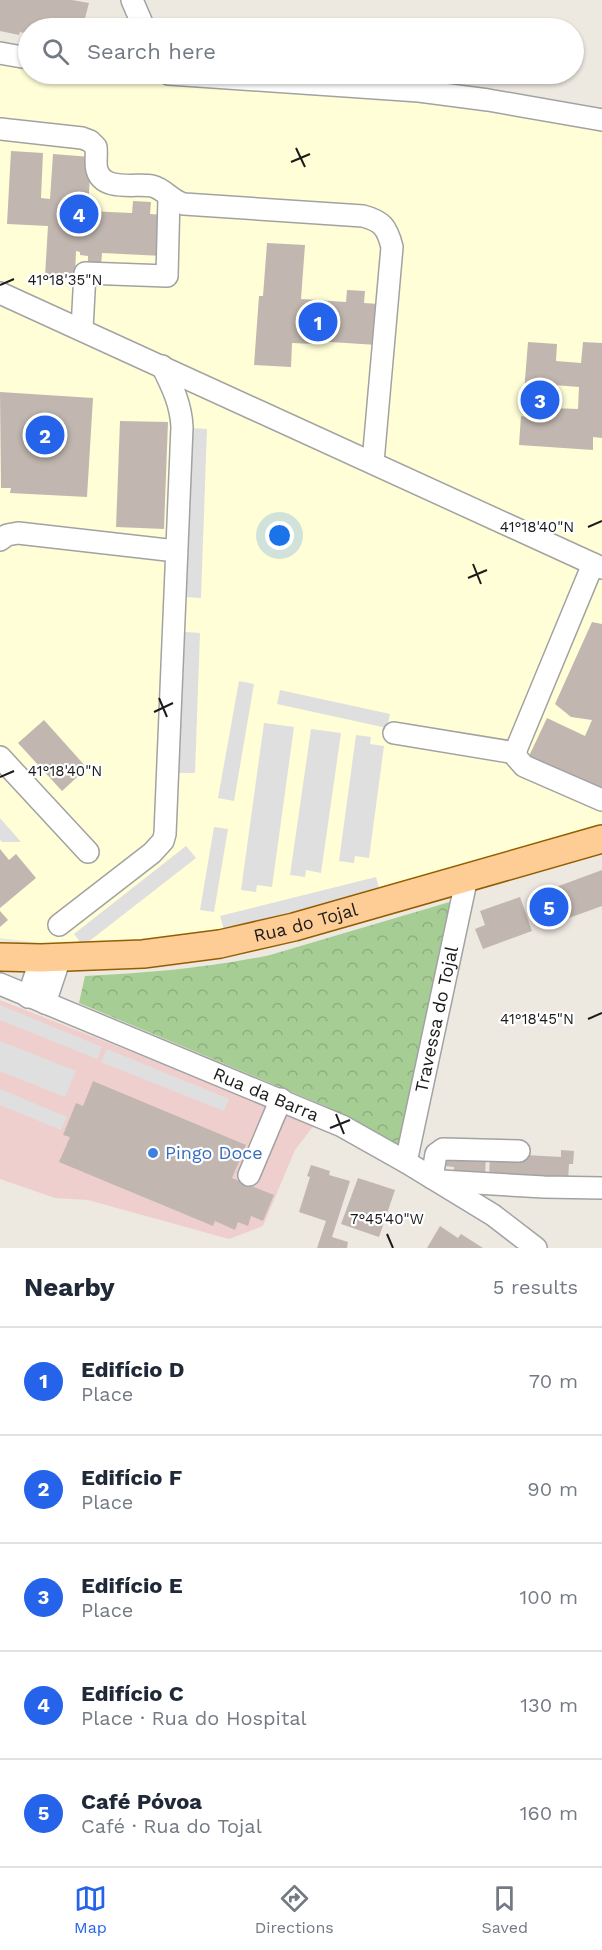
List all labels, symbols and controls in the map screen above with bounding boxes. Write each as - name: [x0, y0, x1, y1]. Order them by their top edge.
- search box: [18, 18, 584, 84]
- icon: search: [39, 35, 72, 68]
- text: Search here: [87, 39, 216, 64]
- pin: 4: [60, 192, 98, 236]
- text: 41°18'35"N: [28, 271, 102, 289]
- pin: 1: [298, 300, 338, 344]
- pin: 3: [520, 378, 560, 422]
- pin: 2: [26, 412, 64, 458]
- text: 41°18'40"N: [500, 518, 574, 536]
- your location: [265, 521, 294, 550]
- text: 41°18'40"N: [28, 762, 102, 780]
- pin: 5: [530, 884, 568, 930]
- street label: Rua do Tojal: [252, 898, 360, 946]
- street label: Travessa do Tojal: [410, 943, 462, 1094]
- text: 41°18'45"N: [500, 1010, 574, 1028]
- street label: Rua da Barra: [210, 1063, 322, 1125]
- place label: Pingo Doce: [165, 1142, 263, 1163]
- marker: Pingo Doce: [146, 1146, 160, 1160]
- text: 7°45'40"W: [350, 1210, 424, 1228]
- text: Nearby: [24, 1272, 115, 1302]
- text: 5 results: [493, 1275, 578, 1299]
- text: Edifício D: [81, 1357, 185, 1382]
- text: 1: [39, 1369, 48, 1393]
- text: 70 m: [529, 1369, 578, 1393]
- text: Place: [81, 1382, 133, 1406]
- text: Edifício F: [81, 1465, 182, 1490]
- text: 2: [38, 1477, 49, 1501]
- text: 90 m: [527, 1477, 578, 1501]
- text: Place: [81, 1490, 133, 1514]
- text: Edifício E: [81, 1573, 183, 1598]
- text: 3: [38, 1585, 49, 1609]
- text: 100 m: [519, 1585, 578, 1609]
- text: Place: [81, 1598, 133, 1622]
- text: Edifício C: [81, 1681, 184, 1706]
- text: 4: [37, 1693, 50, 1717]
- text: 130 m: [520, 1693, 578, 1717]
- text: Place · Rua do Hospital: [81, 1706, 307, 1730]
- text: Café Póvoa: [81, 1789, 202, 1814]
- text: 5: [38, 1801, 49, 1825]
- text: 160 m: [520, 1801, 578, 1825]
- text: Café · Rua do Tojal: [81, 1814, 262, 1838]
- tab: Map: [74, 1882, 107, 1937]
- tab: Directions: [255, 1882, 334, 1937]
- tab: Saved: [482, 1882, 528, 1937]

